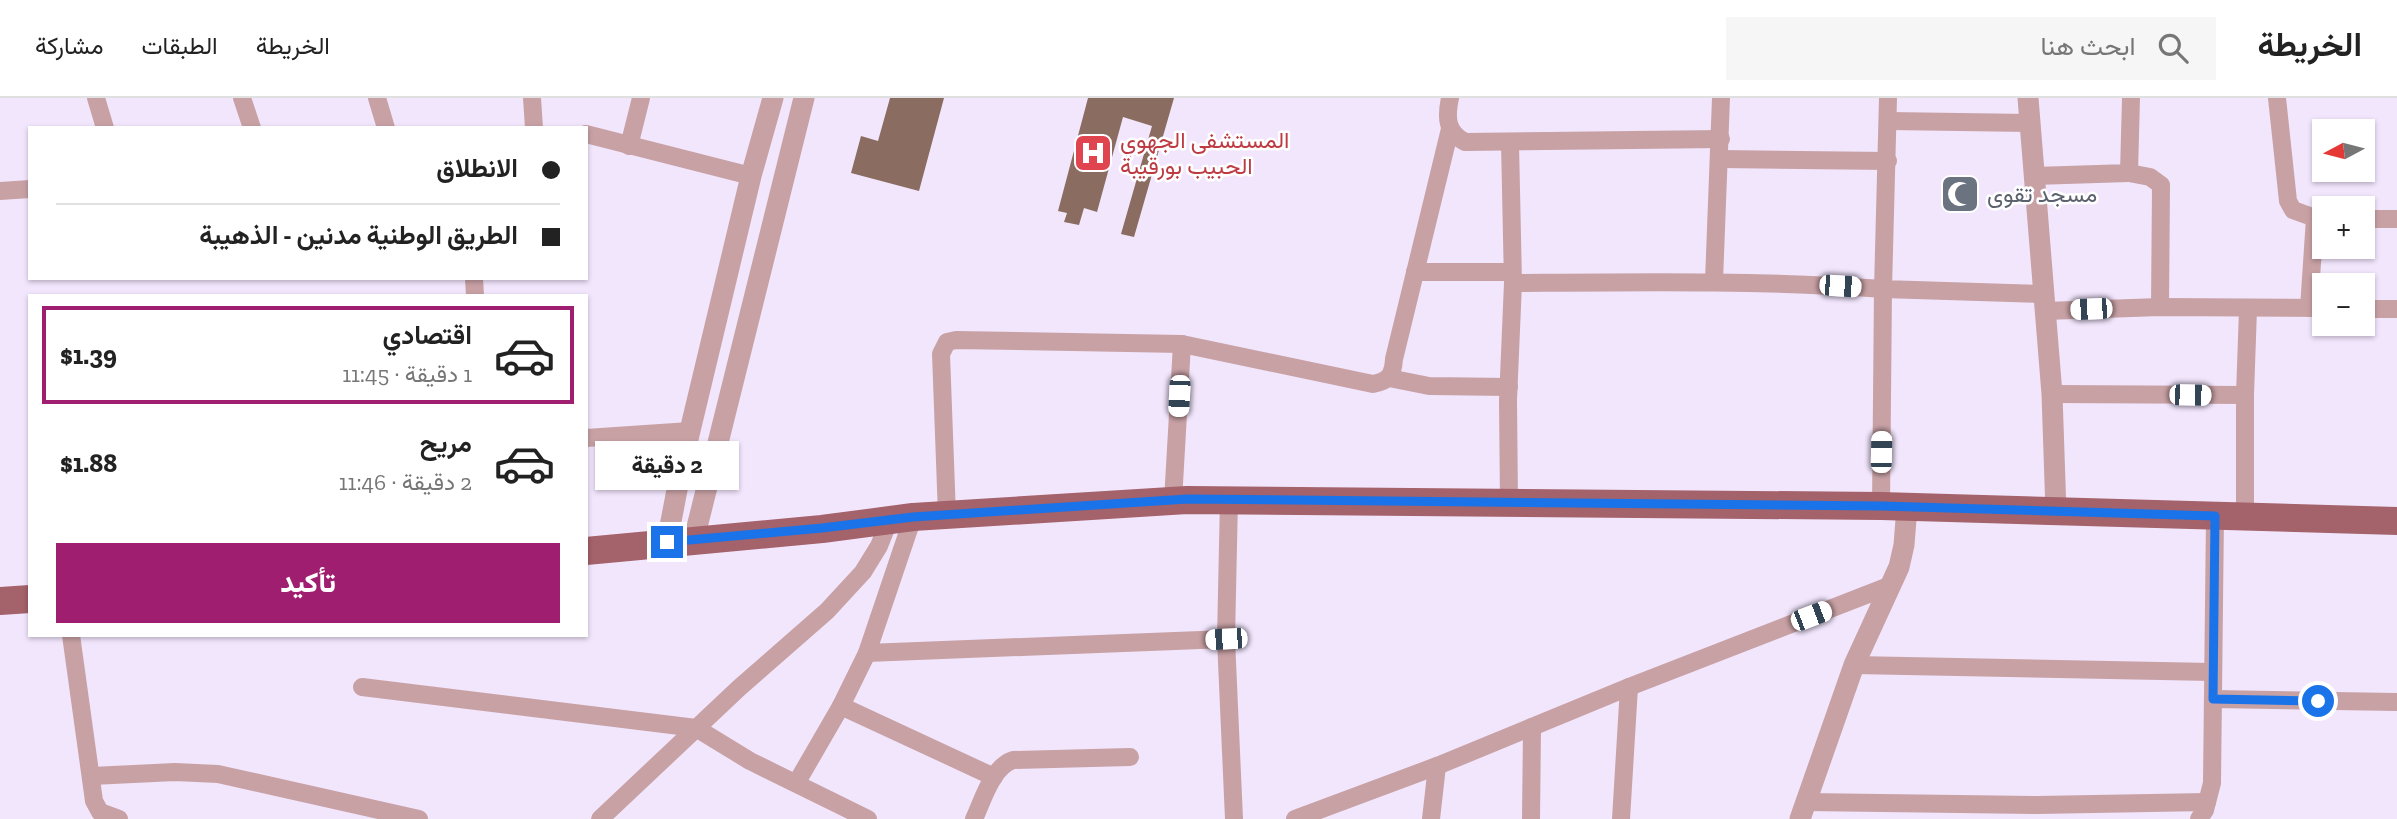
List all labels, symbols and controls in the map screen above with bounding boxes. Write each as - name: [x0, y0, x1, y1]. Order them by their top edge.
- search box: [1726, 17, 2216, 80]
- text: الخريطة: [2258, 25, 2362, 64]
- icon: search: [2154, 29, 2192, 67]
- text: ابحث هنا: [2040, 30, 2136, 62]
- text: مشاركة: [35, 31, 103, 60]
- text: الطبقات: [141, 31, 218, 60]
- text: الخريطة: [256, 31, 330, 60]
- north arrow: [2312, 119, 2375, 182]
- map controls: [2312, 119, 2375, 336]
- place label: المستشفى الجهوي الحبيب بورقيبة: [1120, 126, 1289, 181]
- hospital icon: المستشفى الجهوي الحبيب بورقيبة: [1072, 132, 1114, 174]
- text: الانطلاق: [436, 152, 518, 184]
- mosque icon: مسجد تقوى: [1939, 173, 1981, 215]
- place label: مسجد تقوى: [1987, 180, 2097, 209]
- button: +: [2312, 196, 2375, 259]
- text: الطريق الوطنية مدنين - الذهيبة: [199, 219, 518, 251]
- button: −: [2312, 273, 2375, 336]
- car: [1819, 274, 1862, 298]
- car: [2070, 298, 2113, 320]
- text: اقتصادي: [383, 319, 472, 351]
- icon: car: [493, 324, 556, 387]
- text: $1.39: [60, 339, 117, 371]
- text: 1 دقيقة · 11:45: [342, 360, 472, 388]
- car: [1168, 374, 1191, 418]
- car: [2169, 384, 2212, 406]
- text: مريح: [420, 427, 472, 459]
- car: [1871, 431, 1892, 473]
- icon: car: [493, 432, 556, 495]
- callout: 2 دقيقة: [595, 440, 739, 490]
- text: $1.88: [60, 447, 117, 479]
- text: 2 دقيقة: [631, 451, 703, 479]
- text: 2 دقيقة · 11:46: [339, 468, 472, 496]
- route end: [651, 526, 683, 558]
- button: تأكيد: [56, 543, 560, 623]
- car: [1788, 599, 1835, 633]
- car: [1205, 627, 1248, 651]
- route start: [2302, 685, 2334, 717]

